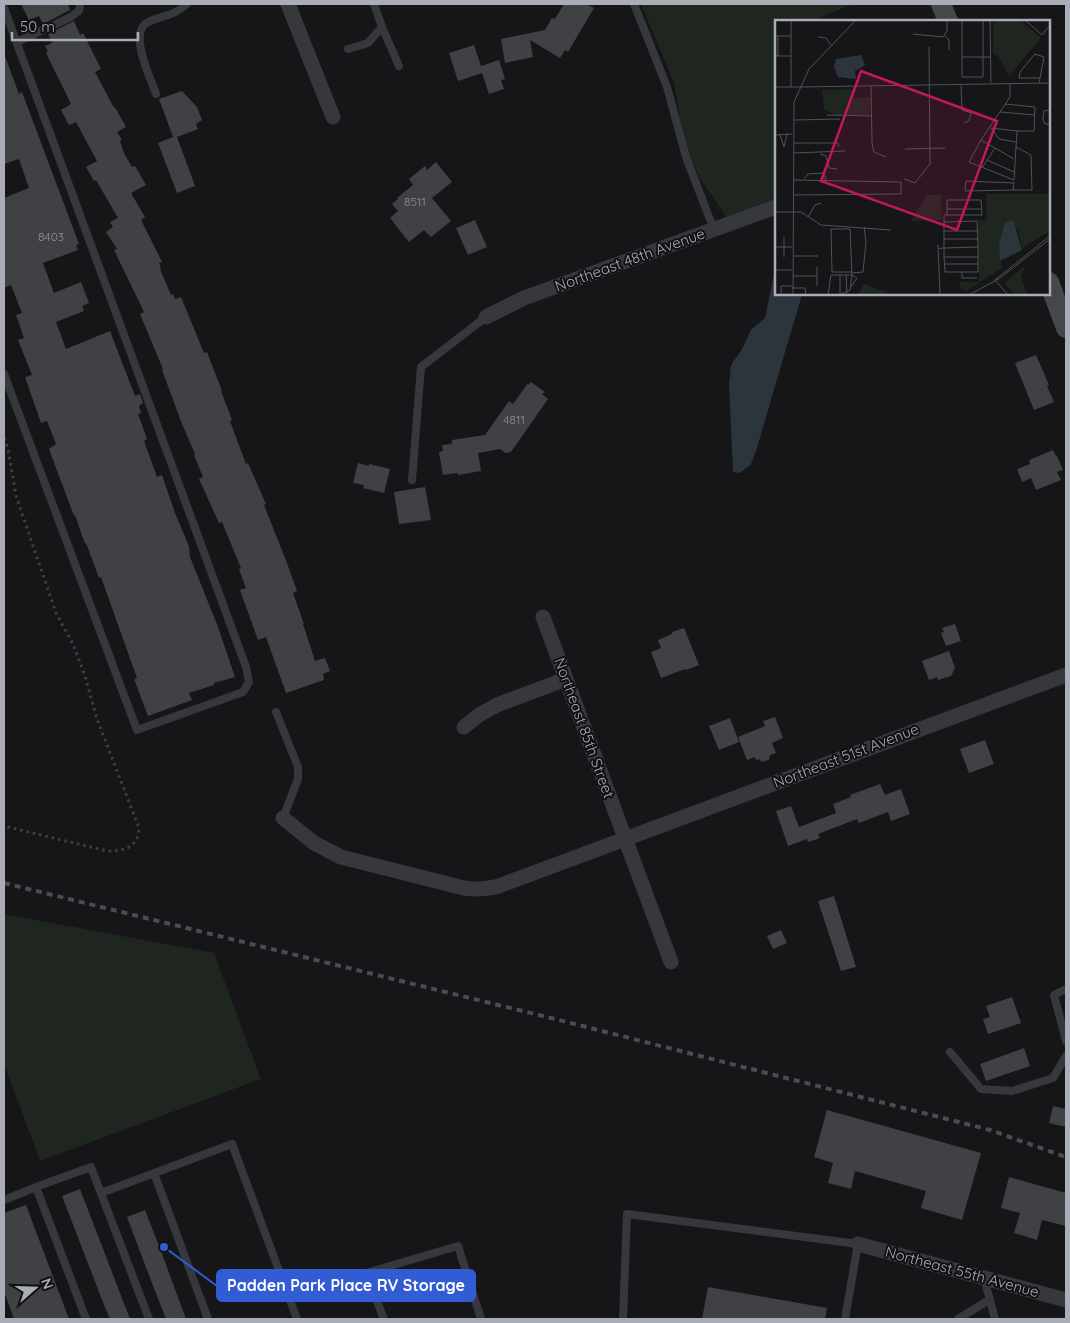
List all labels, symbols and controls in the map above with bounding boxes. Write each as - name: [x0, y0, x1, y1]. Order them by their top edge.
- scale bar: [12, 10, 139, 42]
- text: 50 m: [20, 17, 55, 36]
- inset map: [775, 20, 1050, 295]
- house number: 8511: [404, 194, 426, 209]
- street label: Northeast 48th Avenue: [552, 224, 707, 296]
- house number: 8403: [38, 229, 64, 244]
- house number: 4811: [503, 412, 525, 427]
- street label: Northeast 85th Street: [550, 655, 619, 801]
- street label: Northeast 51st Avenue: [770, 719, 921, 792]
- street label: Northeast 55th Avenue: [883, 1242, 1041, 1301]
- north arrow: [10, 1263, 60, 1313]
- callout: Padden Park Place RV Storage: [217, 1270, 475, 1301]
- text: Padden Park Place RV Storage: [227, 1275, 465, 1295]
- text: N: [37, 1276, 57, 1291]

